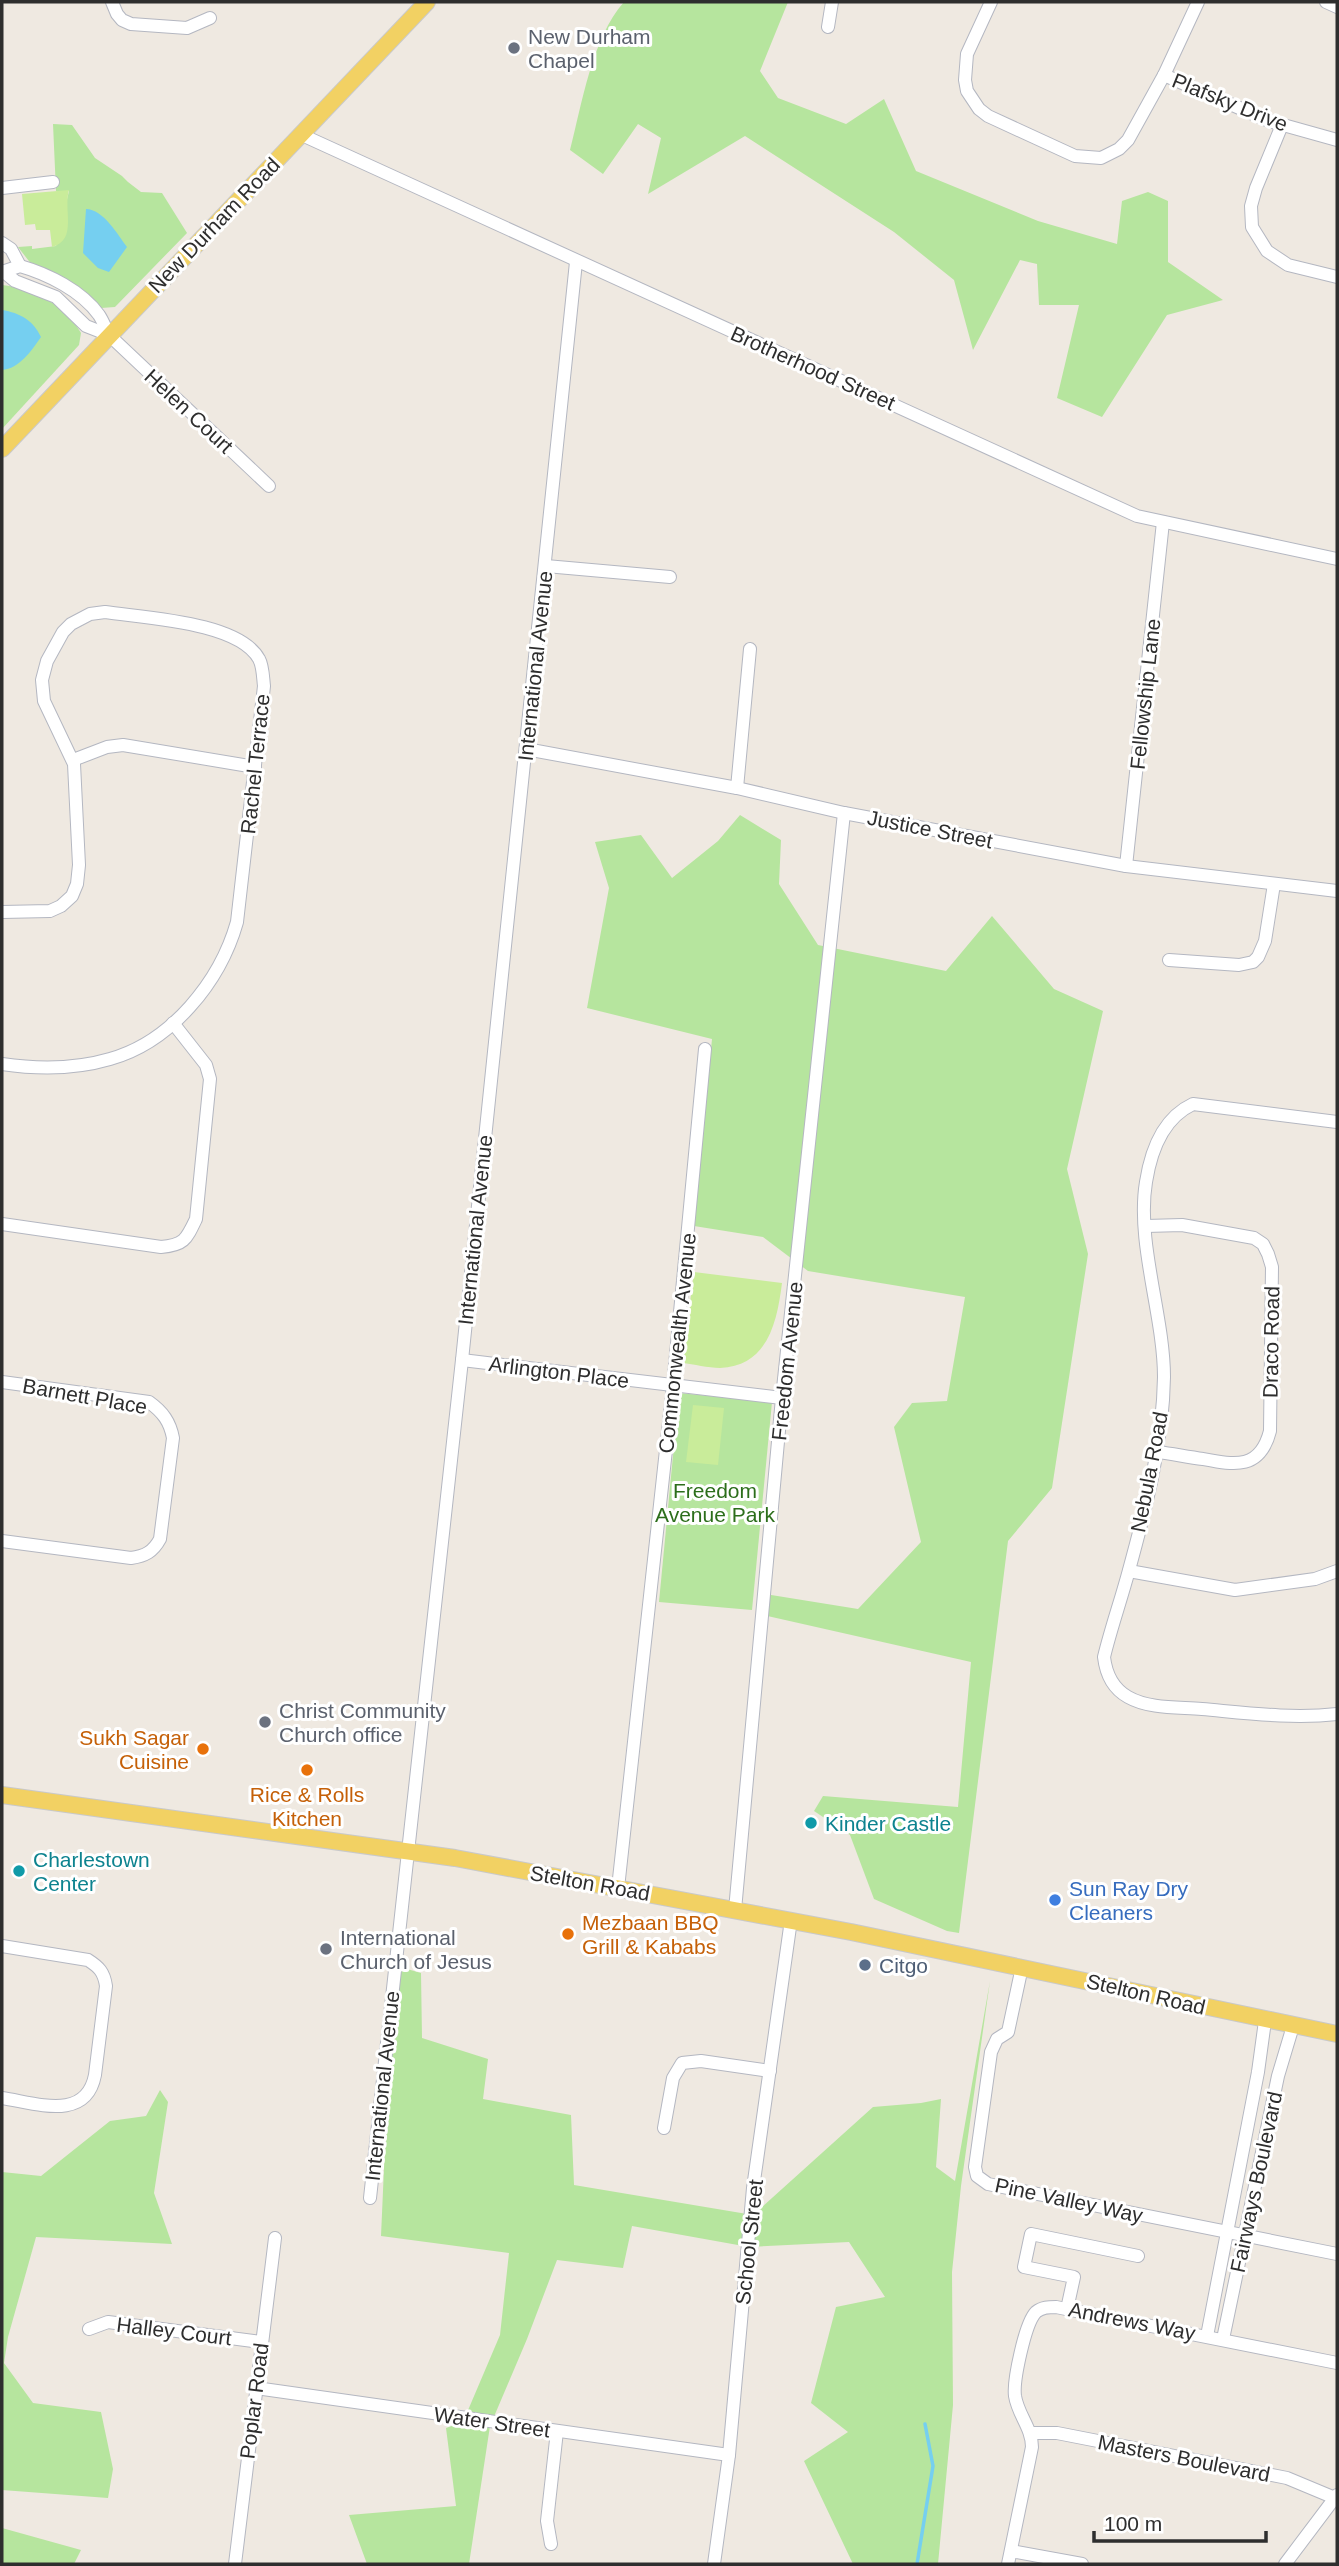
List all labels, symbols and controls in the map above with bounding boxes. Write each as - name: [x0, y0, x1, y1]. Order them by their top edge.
- place label: New Durham Chapel: [528, 25, 651, 72]
- marker: New Durham Chapel: [506, 40, 522, 56]
- street label: Plafsky Drive: [1169, 68, 1291, 136]
- street label: New Durham Road: [144, 153, 284, 297]
- street label: Brotherhood Street: [727, 321, 899, 415]
- street label: Helen Court: [140, 364, 238, 458]
- street label: International Avenue: [514, 570, 556, 762]
- street label: Fellowship Lane: [1126, 617, 1164, 771]
- street label: Rachel Terrace: [236, 693, 274, 835]
- street label: Justice Street: [865, 806, 995, 852]
- street label: International Avenue: [454, 1134, 496, 1326]
- street label: Commonwealth Avenue: [654, 1232, 700, 1454]
- street label: Freedom Avenue: [767, 1280, 807, 1442]
- street label: Draco Road: [1259, 1286, 1283, 1398]
- street label: Arlington Place: [487, 1352, 631, 1392]
- street label: Barnett Place: [21, 1374, 149, 1418]
- street label: Nebula Road: [1126, 1410, 1172, 1534]
- park label: Freedom Avenue Park: [655, 1479, 775, 1526]
- place label: Christ Community Church office: [279, 1699, 446, 1746]
- marker: Christ Community Church office: [257, 1714, 273, 1730]
- place label: Sukh Sagar Cuisine: [79, 1726, 189, 1773]
- marker: Sukh Sagar Cuisine: [195, 1741, 211, 1757]
- marker: Rice & Rolls Kitchen: [299, 1762, 315, 1778]
- place label: Rice & Rolls Kitchen: [250, 1783, 364, 1830]
- place label: Kinder Castle: [825, 1812, 951, 1835]
- marker: Kinder Castle: [803, 1815, 819, 1831]
- place label: Charlestown Center: [33, 1848, 150, 1895]
- street label: Stelton Road: [528, 1861, 652, 1905]
- marker: Charlestown Center: [11, 1863, 27, 1879]
- place label: Sun Ray Dry Cleaners: [1069, 1877, 1189, 1924]
- marker: Sun Ray Dry Cleaners: [1047, 1892, 1063, 1908]
- place label: Mezbaan BBQ Grill & Kababs: [582, 1911, 719, 1958]
- place label: International Church of Jesus: [340, 1926, 492, 1973]
- marker: Mezbaan BBQ Grill & Kababs: [560, 1926, 576, 1942]
- marker: International Church of Jesus: [318, 1941, 334, 1957]
- place label: Citgo: [879, 1954, 928, 1977]
- marker: Citgo: [857, 1957, 873, 1973]
- street label: Stelton Road: [1084, 1969, 1208, 2019]
- street label: International Avenue: [361, 1990, 403, 2182]
- street label: Fairways Boulevard: [1226, 2089, 1286, 2275]
- street label: Pine Valley Way: [993, 2173, 1146, 2227]
- street label: School Street: [731, 2178, 767, 2306]
- street label: Andrews Way: [1067, 2297, 1198, 2345]
- street label: Halley Court: [115, 2313, 233, 2349]
- street label: Poplar Road: [235, 2342, 273, 2460]
- street label: Water Street: [432, 2402, 552, 2442]
- street label: Masters Boulevard: [1096, 2430, 1272, 2486]
- scale bar: [1094, 2500, 1266, 2544]
- text: 100 m: [1104, 2512, 1162, 2535]

